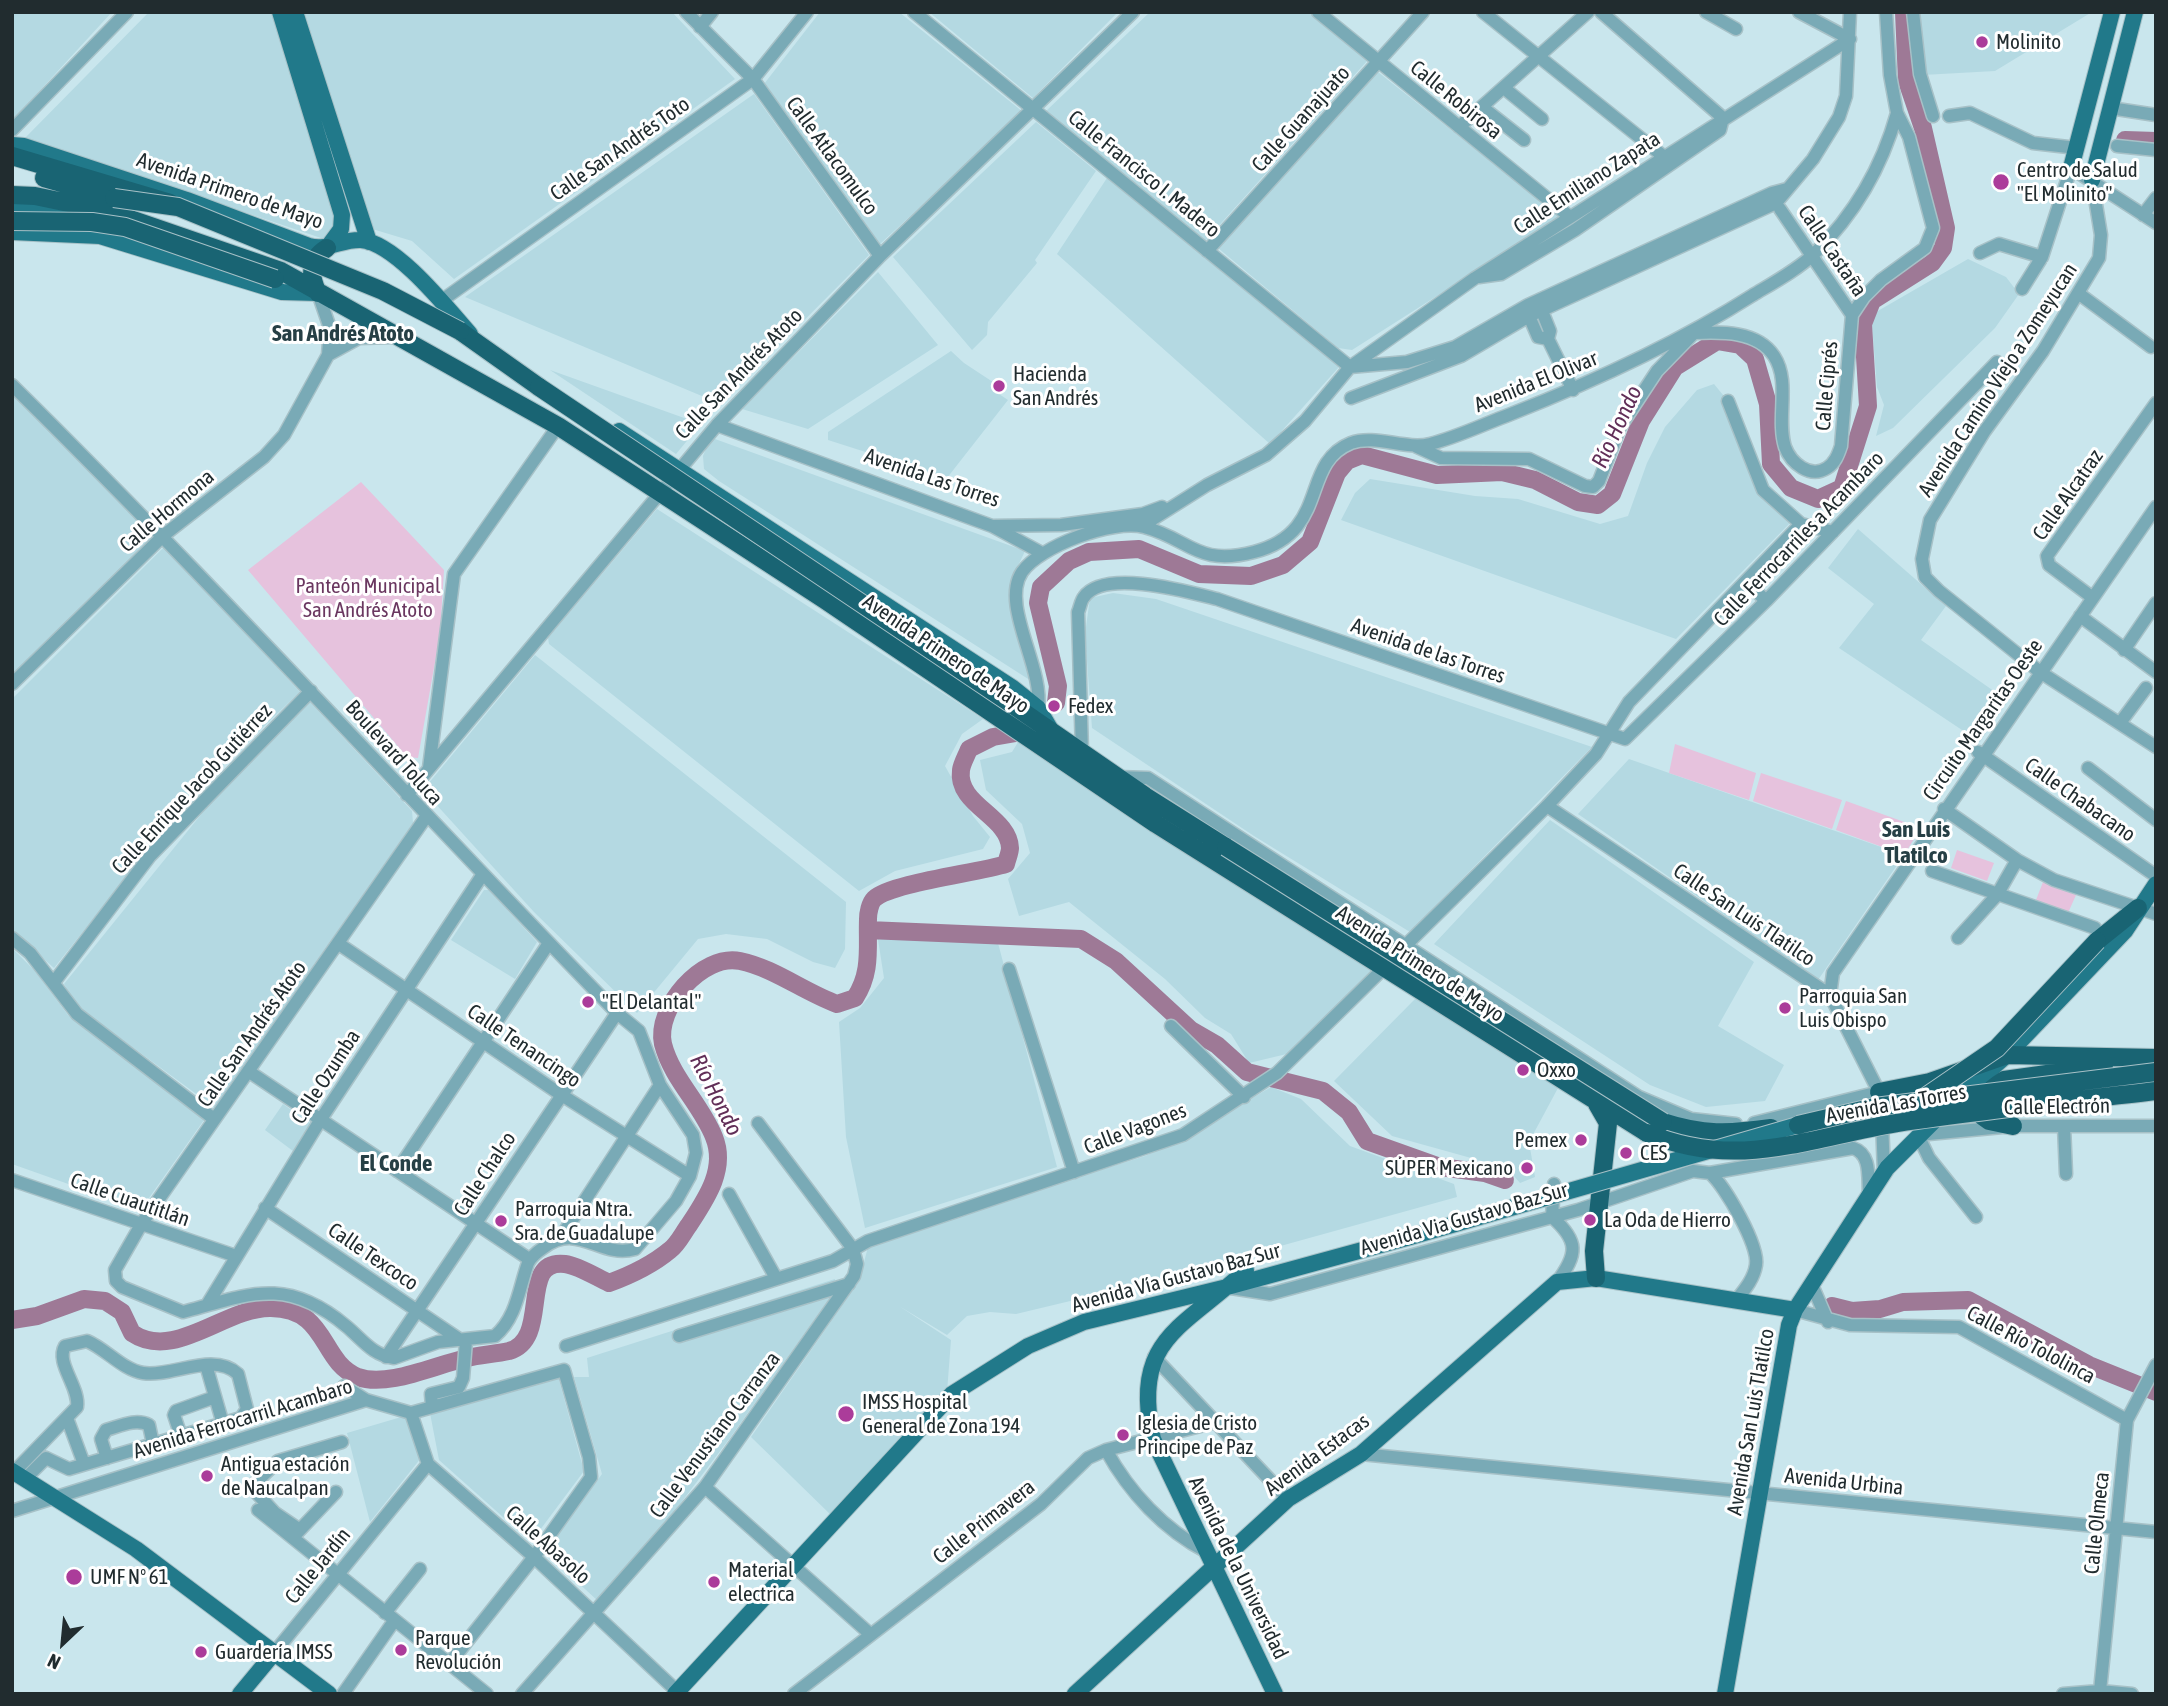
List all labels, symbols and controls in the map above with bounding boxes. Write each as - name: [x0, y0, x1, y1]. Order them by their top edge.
- place label: Molinito: [1996, 29, 2061, 55]
- marker: Molinito: [1974, 34, 1990, 50]
- street label: Calle Robirosa: [1405, 55, 1507, 145]
- street label: Calle Guanajuato: [1247, 61, 1355, 177]
- street label: Calle San Andrés Toto: [546, 92, 694, 206]
- street label: Calle Atlacomulco: [781, 92, 883, 220]
- street label: Calle Francisco I. Madero: [1063, 105, 1225, 243]
- street label: Calle Emiliano Zapata: [1509, 126, 1665, 240]
- street label: Avenida Primero de Mayo: [134, 147, 326, 235]
- place label: Centro de Salud "El Molinito": [2017, 157, 2138, 207]
- marker: Centro de Salud "El Molinito": [1991, 172, 2011, 192]
- street label: Calle Castaña: [1792, 200, 1872, 302]
- street label: Avenida Camino Viejo a Zomeyucan: [1913, 259, 2083, 501]
- street label: Calle San Andrés Atoto: [670, 303, 808, 445]
- district label: San Andrés Atoto: [272, 320, 414, 348]
- street label: Calle Ciprés: [1811, 340, 1843, 432]
- street label: Avenida El Olivar: [1471, 346, 1601, 418]
- place label: Hacienda San Andrés: [1013, 361, 1098, 411]
- marker: Hacienda San Andrés: [991, 378, 1007, 394]
- water label: Río Hondo: [1586, 381, 1648, 473]
- street label: Avenida Las Torres: [861, 443, 1003, 513]
- street label: Calle Alcatraz: [2028, 445, 2108, 545]
- street label: Calle Ferrocarriles a Acambaro: [1709, 446, 1889, 632]
- street label: Calle Hormona: [115, 464, 219, 558]
- park label: Panteón Municipal San Andrés Atoto: [295, 573, 441, 623]
- street label: Avenida Primero de Mayo: [858, 589, 1034, 719]
- street label: Avenida de las Torres: [1348, 613, 1508, 689]
- street label: Circuito Margaritas Oeste: [1918, 634, 2048, 806]
- place label: Fedex: [1068, 693, 1113, 719]
- street label: Boulevard Toluca: [340, 695, 448, 811]
- marker: Fedex: [1046, 698, 1062, 714]
- street label: Calle Enrique Jacob Gutiérrez: [107, 699, 277, 879]
- street label: Calle Chabacano: [2020, 753, 2140, 847]
- district label: San Luis Tlatilco: [1882, 816, 1950, 870]
- street label: Calle San Luis Tlatilco: [1668, 858, 1820, 972]
- street label: Avenida Primero de Mayo: [1331, 900, 1509, 1028]
- street label: Calle San Andrés Atoto: [192, 956, 312, 1112]
- place label: Parroquia San Luis Obispo: [1799, 983, 1907, 1033]
- place label: "El Delantal": [602, 989, 701, 1015]
- marker: "El Delantal": [580, 994, 596, 1010]
- street label: Calle Tenancingo: [462, 999, 586, 1093]
- marker: Parroquia San Luis Obispo: [1777, 1000, 1793, 1016]
- street label: Calle Ozumba: [286, 1025, 366, 1129]
- water label: Río Hondo: [684, 1050, 748, 1140]
- place label: Oxxo: [1537, 1057, 1576, 1083]
- marker: Oxxo: [1515, 1062, 1531, 1078]
- street label: Avenida Las Torres: [1824, 1079, 1968, 1129]
- street label: Calle Electrón: [2004, 1093, 2110, 1121]
- street label: Calle Vagones: [1080, 1098, 1190, 1160]
- street label: Calle Chalco: [449, 1127, 521, 1221]
- place label: Pemex: [1514, 1127, 1567, 1153]
- marker: Pemex: [1573, 1132, 1589, 1148]
- place label: CES: [1640, 1140, 1667, 1166]
- marker: CES: [1618, 1145, 1634, 1161]
- district label: El Conde: [360, 1150, 432, 1178]
- place label: SÚPER Mexicano: [1385, 1155, 1513, 1181]
- marker: SÚPER Mexicano: [1519, 1160, 1535, 1176]
- street label: Calle Cuautitlán: [67, 1168, 193, 1232]
- street label: Avenida Via Gustavo Baz Sur: [1357, 1177, 1571, 1261]
- place label: Parroquia Ntra. Sra. de Guadalupe: [515, 1196, 654, 1246]
- place label: La Oda de Hierro: [1604, 1207, 1731, 1233]
- marker: La Oda de Hierro: [1582, 1212, 1598, 1228]
- marker: Parroquia Ntra. Sra. de Guadalupe: [493, 1213, 509, 1229]
- street label: Calle Texcoco: [323, 1218, 423, 1296]
- street label: Avenida Vía Gustavo Baz Sur: [1069, 1238, 1283, 1318]
- street label: Calle Río Tololinca: [1962, 1301, 2100, 1389]
- street label: Avenida San Luis Tlatilco: [1722, 1327, 1780, 1517]
- street label: Calle Venustiano Carranza: [644, 1347, 786, 1523]
- street label: Avenida Ferrocarril Acambaro: [130, 1374, 356, 1464]
- place label: IMSS Hospital General de Zona 194: [862, 1389, 1020, 1439]
- marker: IMSS Hospital General de Zona 194: [836, 1404, 856, 1424]
- street label: Avenida Estacas: [1260, 1409, 1374, 1501]
- place label: Iglesia de Cristo Principe de Paz: [1137, 1410, 1257, 1460]
- marker: Iglesia de Cristo Principe de Paz: [1115, 1427, 1131, 1443]
- place label: Antigua estación de Naucalpan: [221, 1451, 350, 1501]
- street label: Avenida Urbina: [1783, 1463, 1905, 1501]
- marker: Antigua estación de Naucalpan: [199, 1468, 215, 1484]
- street label: Calle Olmeca: [2079, 1471, 2115, 1575]
- street label: Avenida de la Universidad: [1183, 1473, 1293, 1663]
- street label: Calle Primavera: [928, 1474, 1040, 1570]
- street label: Calle Abasolo: [501, 1500, 595, 1590]
- street label: Calle Jardín: [280, 1523, 356, 1609]
- place label: Material electrica: [728, 1557, 795, 1607]
- place label: UMF Nº 61: [90, 1564, 168, 1590]
- marker: UMF Nº 61: [64, 1567, 84, 1587]
- marker: Material electrica: [706, 1574, 722, 1590]
- north arrow: [28, 1608, 98, 1678]
- place label: Parque Revolución: [415, 1625, 501, 1675]
- place label: Guardería IMSS: [215, 1639, 332, 1665]
- marker: Parque Revolución: [393, 1642, 409, 1658]
- marker: Guardería IMSS: [193, 1644, 209, 1660]
- text: N: [44, 1650, 64, 1674]

